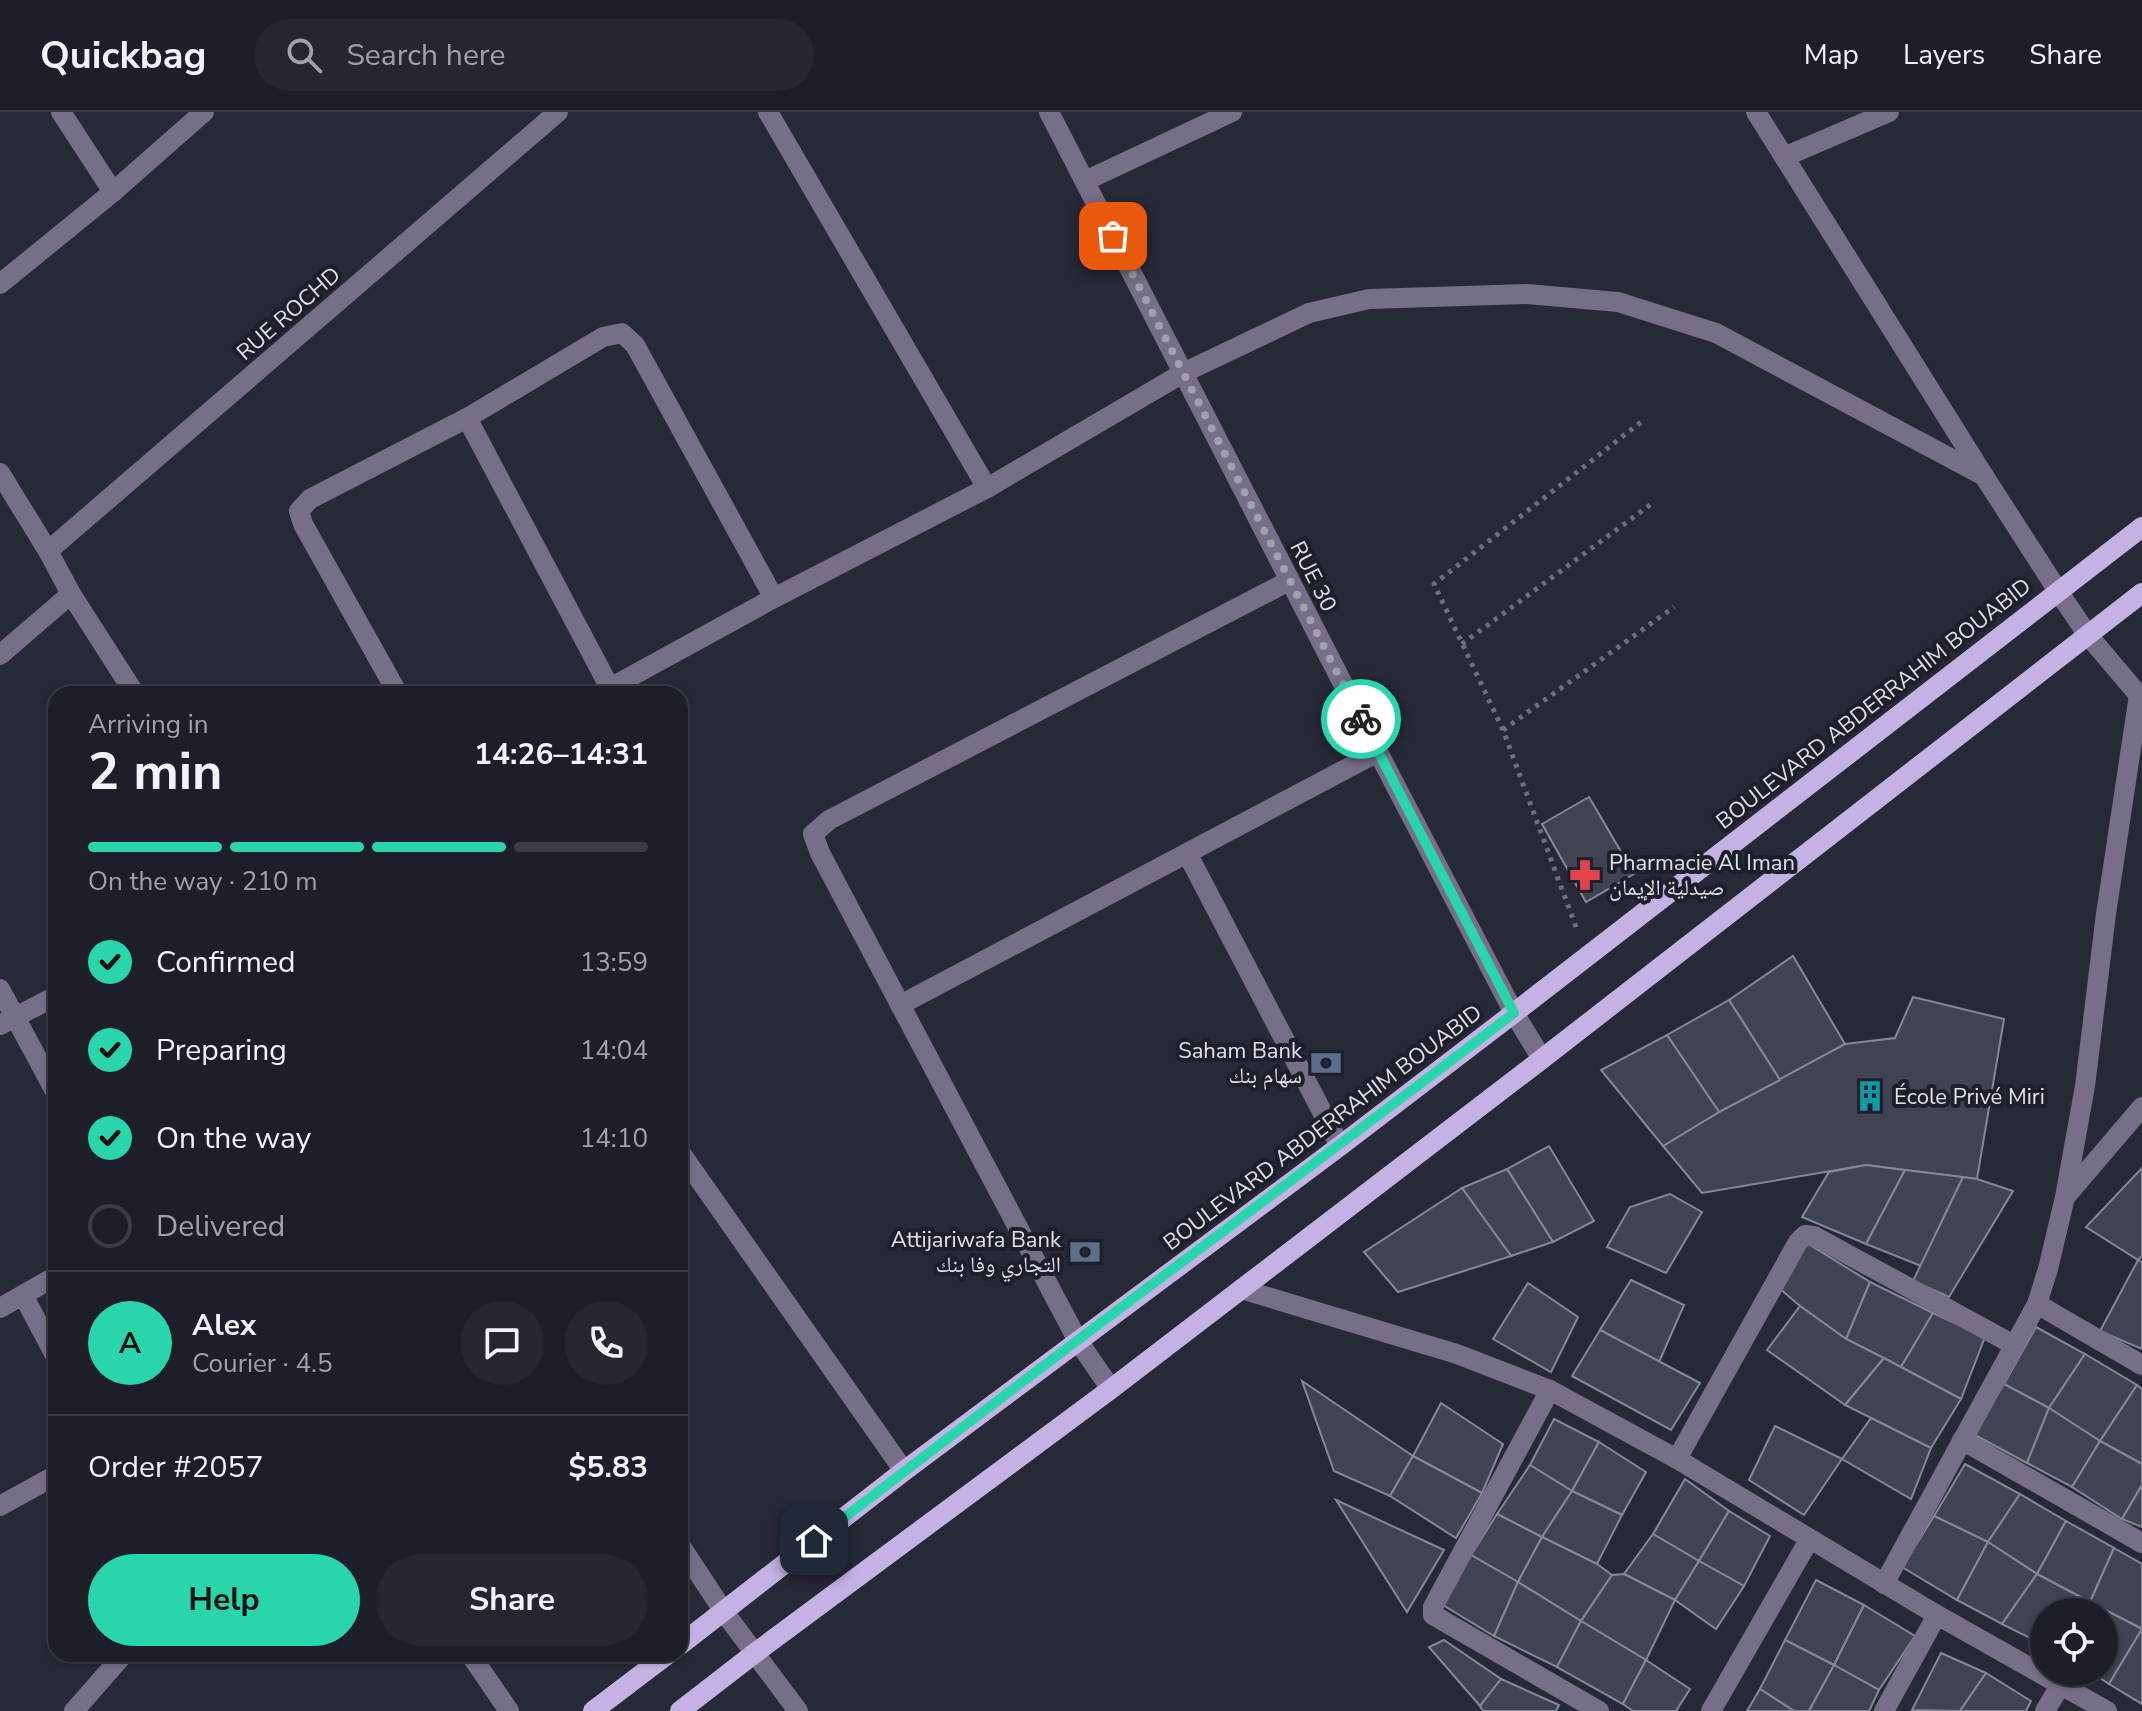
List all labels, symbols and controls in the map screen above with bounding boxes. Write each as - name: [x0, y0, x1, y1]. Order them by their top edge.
- search box: [254, 19, 814, 91]
- text: Quickbag: [40, 30, 206, 81]
- icon: search: [282, 33, 326, 77]
- text: Search here: [346, 35, 505, 76]
- text: Map: [1804, 36, 1859, 74]
- text: Layers: [1903, 36, 1985, 74]
- text: Share: [2029, 36, 2102, 74]
- pin: [1079, 202, 1147, 270]
- icon: bag: [1091, 214, 1135, 258]
- street label: RUE ROCHD: [230, 260, 347, 367]
- street label: RUE 30: [1283, 536, 1344, 617]
- street label: BOULEVARD ABDERRAHIM BOUABID: [1710, 571, 2037, 836]
- courier: [1321, 679, 1401, 759]
- icon: bike: [1339, 697, 1383, 741]
- text: Arriving in: [88, 707, 209, 742]
- text: 14:26–14:31: [474, 734, 648, 775]
- text: 2 min: [88, 736, 223, 807]
- place label: Pharmacie Al Iman صيدلية الإيمان: [1609, 848, 1795, 903]
- pharmacy icon: Pharmacie Al Iman صيدلية الإيمان: [1568, 858, 1602, 892]
- text: On the way · 210 m: [88, 864, 317, 899]
- icon: check: [88, 940, 132, 984]
- text: Confirmed: [156, 942, 296, 983]
- text: 13:59: [580, 945, 648, 980]
- street label: BOULEVARD ABDERRAHIM BOUABID: [1157, 998, 1488, 1258]
- icon: check: [88, 1028, 132, 1072]
- text: Preparing: [156, 1030, 287, 1071]
- text: 14:04: [580, 1033, 648, 1068]
- place label: Saham Bank سهام بنك: [1178, 1036, 1303, 1091]
- bank icon: Saham Bank سهام بنك: [1309, 1046, 1343, 1080]
- building icon: École Privé Miri: [1853, 1079, 1887, 1113]
- place label: École Privé Miri: [1894, 1082, 2045, 1112]
- icon: check: [88, 1116, 132, 1160]
- text: On the way: [156, 1118, 311, 1159]
- text: 14:10: [580, 1121, 648, 1156]
- text: Delivered: [156, 1206, 285, 1247]
- place label: Attijariwafa Bank التجاري وفا بنك: [891, 1225, 1062, 1282]
- bank icon: Attijariwafa Bank التجاري وفا بنك: [1068, 1235, 1102, 1269]
- button: chat: [460, 1301, 544, 1385]
- button: phone: [564, 1301, 648, 1385]
- text: Alex: [192, 1305, 256, 1346]
- text: A: [119, 1323, 141, 1364]
- text: Courier · 4.5: [192, 1346, 333, 1381]
- text: Order #2057: [88, 1447, 263, 1488]
- text: $5.83: [569, 1447, 648, 1488]
- pin: [780, 1507, 848, 1575]
- icon: home: [792, 1519, 836, 1563]
- button: Help: [88, 1554, 360, 1646]
- button: Share: [376, 1554, 648, 1646]
- map controls: [2030, 1598, 2118, 1686]
- button: locate: [2030, 1598, 2118, 1686]

